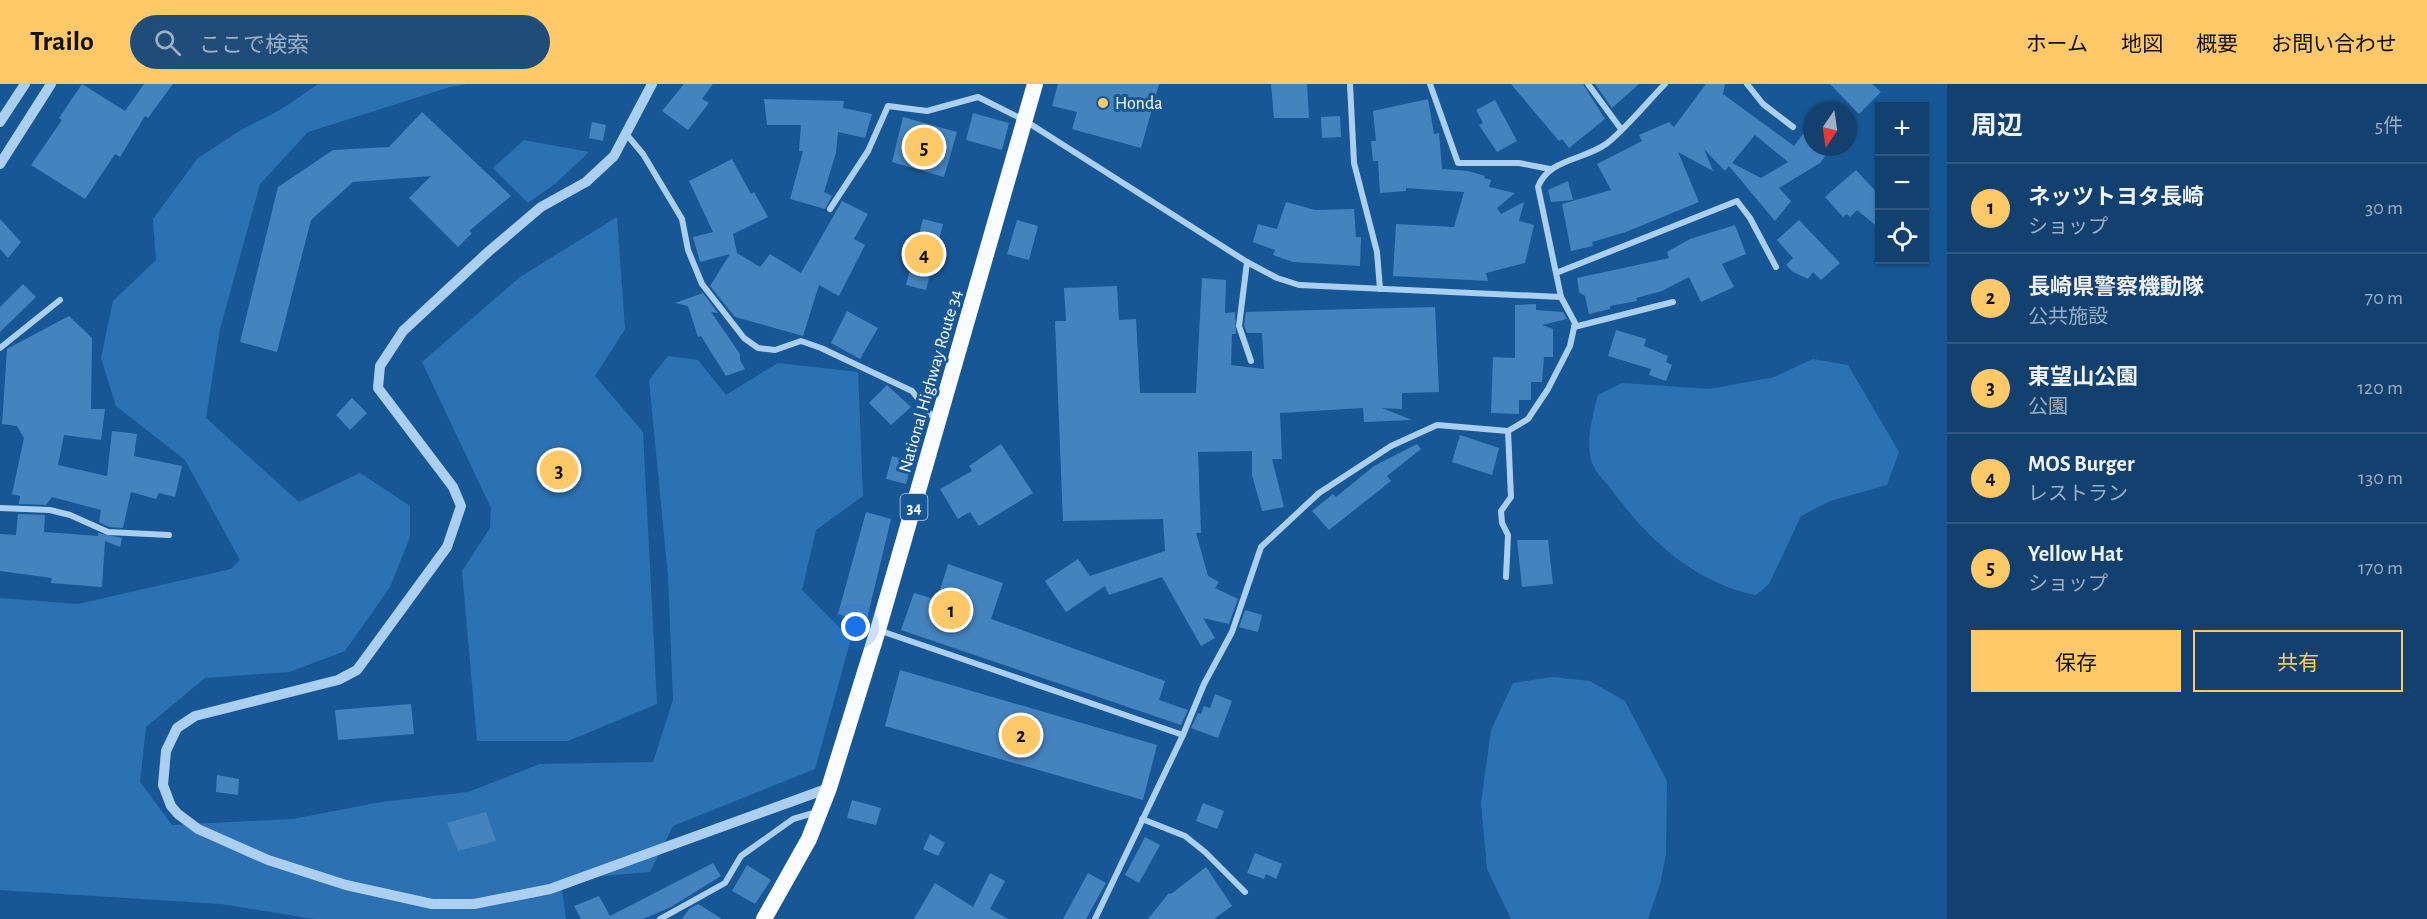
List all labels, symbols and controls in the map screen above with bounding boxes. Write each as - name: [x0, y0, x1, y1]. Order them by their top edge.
- search box: [130, 15, 550, 69]
- icon: search: [151, 26, 184, 59]
- text: Trailo: [30, 28, 94, 56]
- text: ここで検索: [199, 34, 309, 56]
- text: ホーム: [2026, 34, 2088, 55]
- text: 地図: [2121, 34, 2163, 55]
- text: 概要: [2196, 34, 2238, 55]
- text: お問い合わせ: [2271, 34, 2397, 55]
- place label: Honda: [1115, 95, 1163, 113]
- marker: Honda: [1096, 96, 1110, 110]
- north arrow: [1803, 102, 1857, 156]
- map controls: [1875, 102, 1929, 264]
- button: +: [1875, 102, 1929, 156]
- text: 周辺: [1971, 113, 2023, 139]
- text: 5件: [2375, 116, 2403, 136]
- pin: 5: [904, 124, 944, 170]
- button: −: [1875, 156, 1929, 210]
- text: ネッツトヨタ長崎: [2028, 186, 2204, 208]
- text: 1: [1987, 198, 1994, 218]
- text: 30 m: [2365, 198, 2403, 218]
- button: locate: [1875, 210, 1929, 264]
- text: ショップ: [2028, 217, 2108, 237]
- pin: 4: [904, 232, 944, 276]
- text: 長崎県警察機動隊: [2028, 276, 2204, 298]
- street label: National Highway Route 34: [896, 288, 966, 475]
- text: 2: [1986, 288, 1995, 308]
- text: 70 m: [2365, 288, 2403, 308]
- text: 公共施設: [2028, 307, 2108, 327]
- text: 東望山公園: [2028, 366, 2138, 388]
- text: 3: [1986, 378, 1995, 398]
- text: 120 m: [2357, 378, 2403, 398]
- text: 公園: [2028, 397, 2068, 417]
- pin: 3: [540, 448, 578, 492]
- text: MOS Burger: [2028, 453, 2135, 475]
- text: 4: [1985, 468, 1996, 488]
- text: 130 m: [2358, 468, 2403, 488]
- text: レストラン: [2028, 484, 2128, 504]
- road number: 34: [900, 494, 928, 520]
- text: Yellow Hat: [2028, 543, 2123, 565]
- text: 5: [1986, 558, 1995, 578]
- text: 170 m: [2358, 558, 2403, 578]
- text: ショップ: [2028, 574, 2108, 594]
- pin: 1: [932, 588, 970, 632]
- your location: [841, 612, 870, 641]
- button: 保存: [1971, 630, 2181, 692]
- button: 共有: [2193, 630, 2403, 692]
- pin: 2: [1002, 712, 1040, 758]

